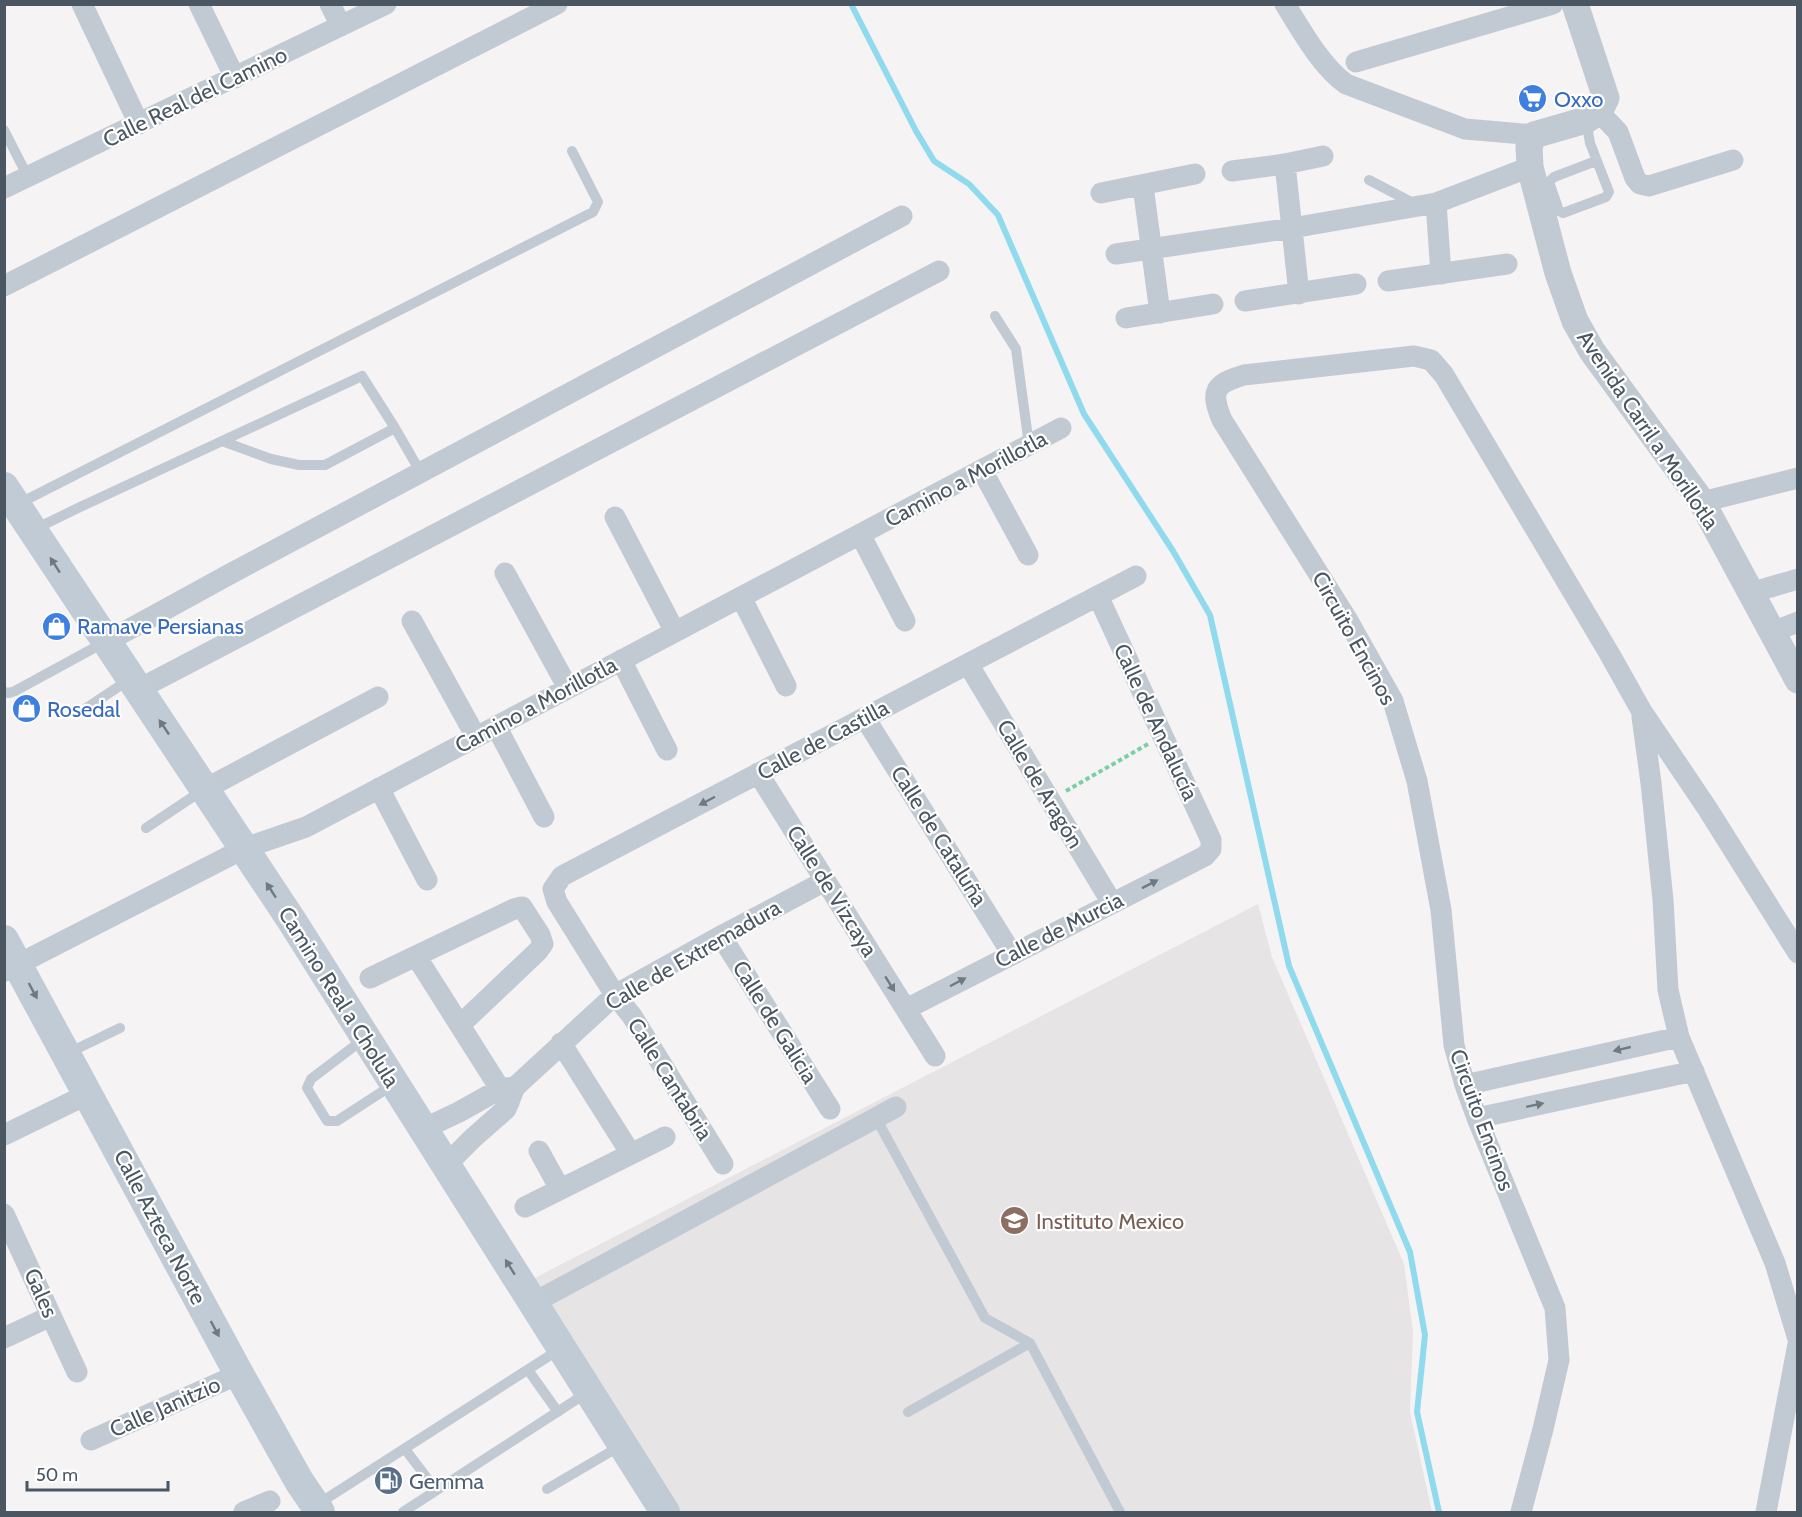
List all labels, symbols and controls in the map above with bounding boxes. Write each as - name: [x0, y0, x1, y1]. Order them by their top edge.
- street label: Calle Real del Camino: [99, 41, 291, 153]
- supermarket icon: Oxxo: [1517, 83, 1549, 115]
- place label: Oxxo: [1554, 86, 1603, 113]
- street label: Avenida Carril a Morillotla: [1571, 325, 1725, 535]
- street label: Camino a Morillotla: [880, 425, 1052, 533]
- one-way arrow: [50, 557, 61, 573]
- street label: Circuito Encinos: [1306, 566, 1402, 710]
- shop icon: Ramave Persianas: [40, 610, 72, 642]
- place label: Ramave Persianas: [77, 613, 244, 640]
- street label: Calle de Andalucía: [1108, 639, 1204, 805]
- street label: Camino a Morillotla: [450, 651, 622, 759]
- shop icon: Rosedal: [10, 693, 42, 725]
- street label: Calle de Castilla: [753, 694, 894, 786]
- place label: Rosedal: [47, 696, 121, 723]
- street label: Calle de Aragón: [991, 715, 1089, 853]
- one-way arrow: [159, 719, 170, 735]
- street label: Calle de Cataluña: [885, 761, 993, 912]
- one-way arrow: [698, 796, 715, 805]
- street label: Calle de Vizcaya: [781, 820, 883, 962]
- one-way arrow: [1142, 879, 1159, 889]
- one-way arrow: [266, 882, 277, 898]
- street label: Calle de Murcia: [990, 886, 1128, 974]
- street label: Calle de Extremadura: [601, 894, 786, 1016]
- street label: Camino Real a Cholula: [272, 902, 406, 1093]
- street label: Calle de Galicia: [727, 956, 824, 1089]
- one-way arrow: [884, 976, 895, 992]
- one-way arrow: [949, 977, 966, 987]
- one-way arrow: [28, 983, 38, 1000]
- street label: Calle Cantabria: [622, 1013, 719, 1146]
- one-way arrow: [1613, 1045, 1632, 1055]
- street label: Circuito Encinos: [1444, 1046, 1520, 1194]
- one-way arrow: [1525, 1100, 1544, 1110]
- street label: Calle Azteca Norte: [108, 1145, 212, 1309]
- school or university icon: Instituto Mexico: [999, 1205, 1031, 1237]
- place label: Instituto Mexico: [1036, 1208, 1184, 1235]
- one-way arrow: [505, 1259, 516, 1276]
- street label: Gales: [18, 1264, 64, 1322]
- one-way arrow: [210, 1321, 220, 1338]
- street label: Calle Janitzio: [106, 1371, 224, 1443]
- scale bar: [27, 1454, 168, 1492]
- text: 50 m: [36, 1464, 78, 1486]
- fuel station icon: Gemma: [372, 1465, 404, 1497]
- place label: Gemma: [409, 1468, 485, 1495]

